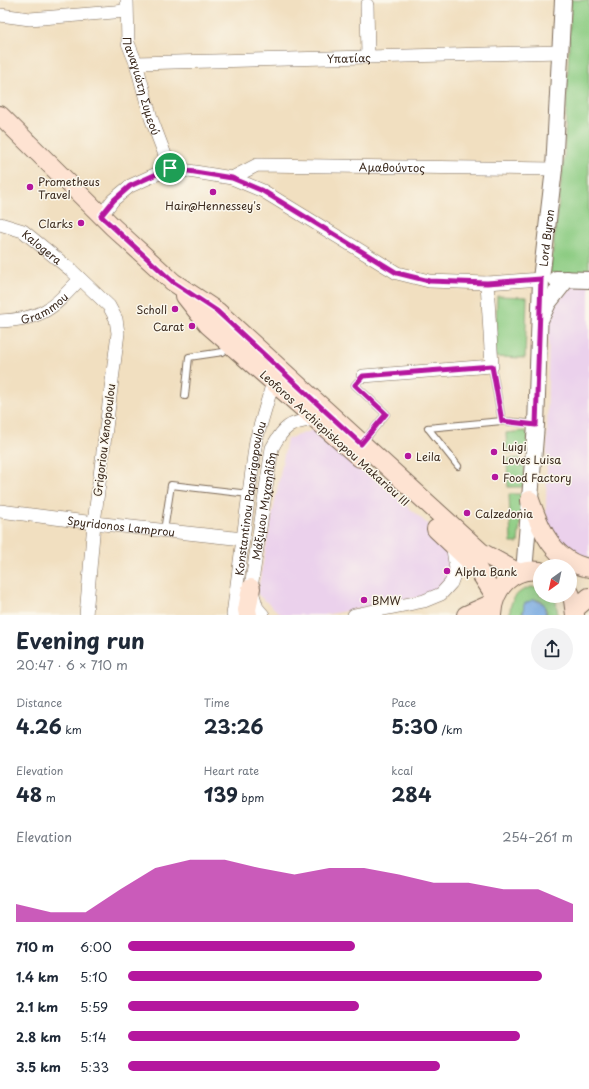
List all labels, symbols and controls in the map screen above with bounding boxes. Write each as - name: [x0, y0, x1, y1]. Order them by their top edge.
- street label: Παναγιώτη Συμεού: [119, 37, 165, 137]
- street label: Υπατίας: [327, 48, 371, 67]
- pin: [153, 151, 187, 185]
- icon: arrive: [159, 157, 181, 179]
- street label: Αμαθούντος: [359, 158, 425, 176]
- place label: Prometheus Travel: [38, 173, 100, 203]
- marker: Prometheus Travel: [25, 182, 35, 192]
- marker: Hair@Hennessey's: [208, 187, 218, 197]
- place label: Hair@Hennessey's: [165, 197, 261, 214]
- street label: Lord Byron: [534, 208, 558, 267]
- place label: Clarks: [38, 215, 73, 232]
- marker: Clarks: [76, 218, 86, 228]
- street label: Kalogera: [19, 225, 66, 268]
- street label: Grammou: [19, 288, 72, 327]
- place label: Scholl: [136, 301, 167, 318]
- marker: Scholl: [170, 304, 180, 314]
- place label: Carat: [153, 318, 185, 335]
- marker: Carat: [187, 321, 197, 331]
- street label: Leoforos Archiepiskopou Makariou III: [256, 366, 414, 510]
- street label: Grigoriou Xenopoulou: [89, 383, 119, 497]
- street label: Konstantinou Paparigopoulou: [230, 419, 270, 576]
- place label: Luigi Loves Luisa: [502, 438, 561, 468]
- marker: Luigi Loves Luisa: [489, 447, 499, 457]
- place label: Leila: [416, 448, 441, 465]
- street label: Μάξιμου Μιχαηλίδη: [247, 451, 280, 561]
- marker: Leila: [403, 451, 413, 461]
- place label: Food Factory: [503, 469, 571, 486]
- marker: Food Factory: [490, 472, 500, 482]
- place label: Calzedonia: [475, 505, 533, 522]
- marker: Calzedonia: [462, 508, 472, 518]
- street label: Spyridonos Lamprou: [66, 511, 176, 540]
- north arrow: [533, 559, 577, 603]
- map controls: [533, 559, 577, 603]
- place label: Alpha Bank: [455, 563, 517, 580]
- marker: Alpha Bank: [442, 566, 452, 576]
- place label: BMW: [372, 592, 402, 609]
- marker: BMW: [359, 595, 369, 605]
- text: Evening run: [16, 623, 145, 656]
- button: share: [531, 628, 573, 670]
- text: 20:47 · 6 × 710 m: [16, 655, 128, 674]
- text: Distance: [16, 694, 62, 711]
- text: Time: [204, 694, 230, 711]
- text: Pace: [391, 694, 416, 711]
- text: 4.26: [16, 711, 62, 741]
- text: 23:26: [204, 711, 263, 741]
- text: 5:30: [391, 711, 438, 741]
- text: km: [62, 721, 82, 738]
- text: /km: [438, 721, 463, 738]
- text: Elevation: [16, 762, 63, 779]
- text: Heart rate: [204, 762, 259, 779]
- text: kcal: [391, 762, 413, 779]
- text: 48: [16, 779, 42, 809]
- text: 139: [204, 779, 238, 809]
- text: 284: [391, 779, 432, 809]
- text: m: [42, 789, 56, 806]
- text: bpm: [238, 789, 264, 806]
- text: Elevation: [16, 827, 72, 846]
- text: 254–261 m: [502, 827, 573, 846]
- text: 710 m: [16, 937, 54, 956]
- text: 6:00: [80, 937, 112, 956]
- text: 1.4 km: [16, 967, 59, 986]
- text: 5:10: [80, 967, 107, 986]
- text: 2.1 km: [16, 997, 58, 1016]
- text: 5:59: [80, 997, 108, 1016]
- text: 2.8 km: [16, 1027, 61, 1046]
- text: 5:14: [80, 1027, 107, 1046]
- text: 3.5 km: [16, 1057, 61, 1076]
- text: 5:33: [80, 1057, 109, 1076]

